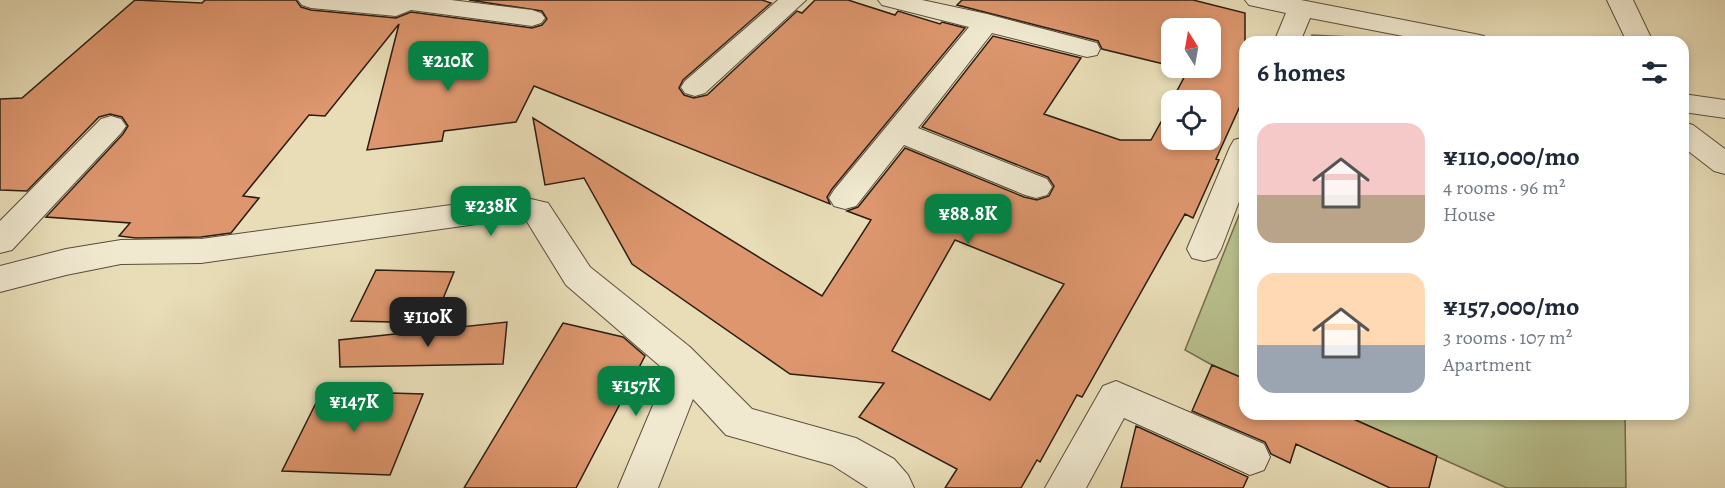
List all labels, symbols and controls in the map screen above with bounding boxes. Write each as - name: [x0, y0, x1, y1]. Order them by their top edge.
- north arrow: [1161, 18, 1221, 78]
- map controls: [1161, 18, 1221, 150]
- pin: ¥210K: [406, 41, 490, 92]
- text: ¥210K: [422, 47, 474, 74]
- text: 6 homes: [1257, 55, 1346, 90]
- icon: filters: [1638, 56, 1671, 89]
- button: locate: [1161, 90, 1221, 150]
- text: ¥110,000/mo: [1443, 139, 1580, 174]
- icon: home: [1305, 147, 1377, 219]
- text: 4 rooms · 96 m²: [1443, 174, 1565, 201]
- pin: ¥238K: [449, 186, 533, 237]
- text: ¥238K: [465, 192, 517, 219]
- pin: ¥88.8K: [919, 194, 1017, 245]
- text: ¥88.8K: [939, 200, 997, 227]
- text: House: [1443, 201, 1495, 228]
- text: ¥157,000/mo: [1443, 289, 1579, 324]
- pin: ¥110K: [386, 297, 470, 348]
- icon: home: [1305, 297, 1377, 369]
- text: ¥110K: [404, 303, 453, 330]
- text: 3 rooms · 107 m²: [1443, 324, 1572, 351]
- text: Apartment: [1443, 351, 1532, 378]
- pin: ¥157K: [594, 366, 678, 417]
- text: ¥157K: [612, 372, 660, 399]
- pin: ¥147K: [312, 382, 396, 433]
- text: ¥147K: [329, 388, 379, 415]

